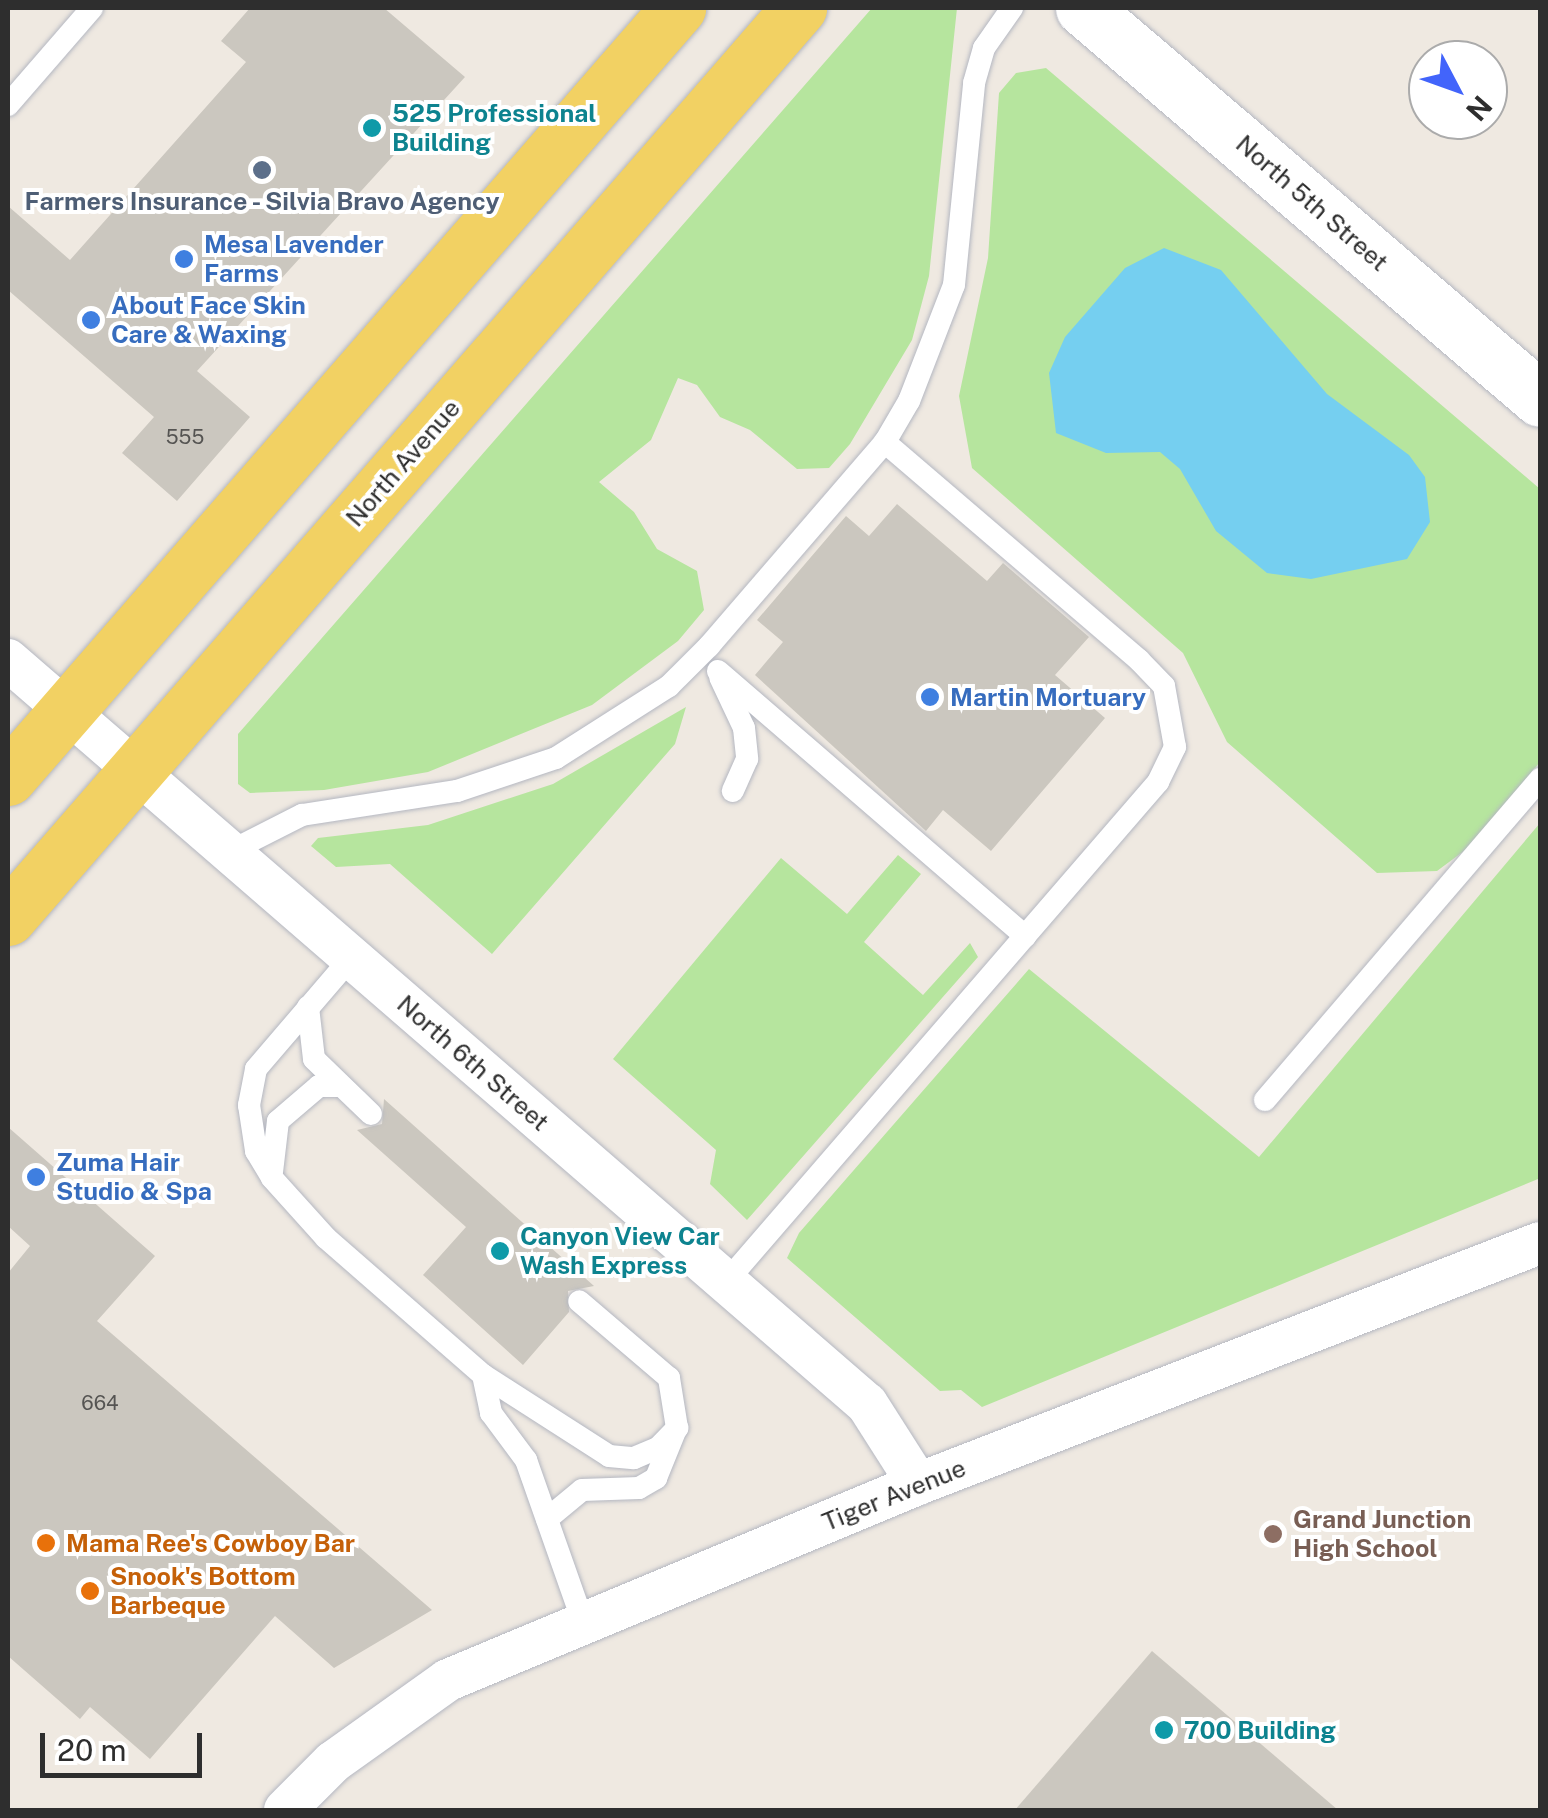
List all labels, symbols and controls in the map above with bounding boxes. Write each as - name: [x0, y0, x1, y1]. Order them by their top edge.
- north arrow: [1408, 40, 1508, 140]
- text: N: [1460, 90, 1499, 128]
- place label: 525 Professional Building: [392, 99, 597, 158]
- marker: 525 Professional Building: [361, 117, 383, 139]
- street label: North 5th Street: [1230, 129, 1394, 277]
- marker: Farmers Insurance - Silvia Bravo Agency: [251, 159, 273, 181]
- place label: Farmers Insurance - Silvia Bravo Agency: [23, 186, 501, 216]
- place label: Mesa Lavender Farms: [204, 230, 384, 289]
- marker: Mesa Lavender Farms: [173, 248, 195, 270]
- place label: About Face Skin Care & Waxing: [111, 291, 306, 350]
- marker: About Face Skin Care & Waxing: [80, 309, 102, 331]
- street label: North Avenue: [340, 393, 466, 533]
- house number: 555: [166, 425, 204, 449]
- place label: Martin Mortuary: [950, 682, 1146, 712]
- marker: Martin Mortuary: [919, 686, 941, 708]
- street label: North 6th Street: [391, 989, 555, 1137]
- place label: Zuma Hair Studio & Spa: [56, 1148, 212, 1207]
- marker: Zuma Hair Studio & Spa: [25, 1166, 47, 1188]
- place label: Canyon View Car Wash Express: [520, 1222, 720, 1281]
- marker: Canyon View Car Wash Express: [489, 1240, 511, 1262]
- house number: 664: [81, 1391, 119, 1415]
- street label: Tiger Avenue: [818, 1453, 970, 1537]
- place label: Grand Junction High School: [1293, 1505, 1471, 1564]
- marker: Grand Junction High School: [1262, 1523, 1284, 1545]
- place label: Mama Ree's Cowboy Bar: [66, 1528, 356, 1558]
- marker: Mama Ree's Cowboy Bar: [35, 1532, 57, 1554]
- place label: Snook's Bottom Barbeque: [110, 1562, 296, 1621]
- marker: Snook's Bottom Barbeque: [79, 1580, 101, 1602]
- scale bar: [45, 1713, 208, 1775]
- place label: 700 Building: [1184, 1715, 1336, 1745]
- marker: 700 Building: [1153, 1719, 1175, 1741]
- text: 20 m: [57, 1732, 126, 1768]

